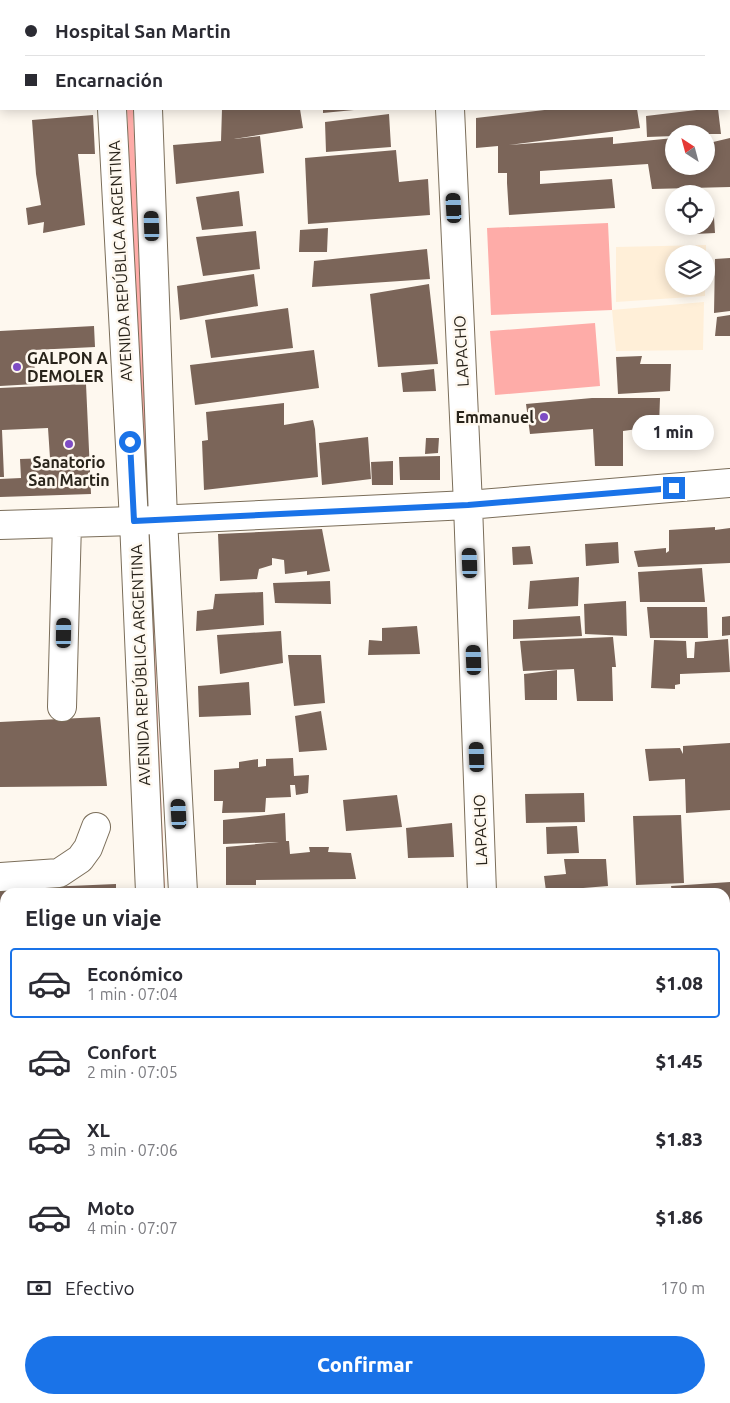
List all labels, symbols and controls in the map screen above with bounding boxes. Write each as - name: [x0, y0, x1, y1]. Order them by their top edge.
- text: Hospital San Martin: [55, 20, 231, 42]
- text: Encarnación: [55, 69, 163, 91]
- north arrow: [665, 125, 715, 175]
- map controls: [665, 125, 715, 295]
- street label: AVENIDA REPÚBLICA ARGENTINA: [103, 139, 135, 382]
- button: locate: [665, 185, 715, 235]
- car: [445, 193, 462, 223]
- car: [143, 211, 160, 241]
- button: layers: [665, 245, 715, 295]
- street label: LAPACHO: [450, 315, 472, 387]
- place label: GALPON A DEMOLER: [27, 349, 109, 385]
- marker: GALPON A DEMOLER: [11, 361, 23, 373]
- place label: Emmanuel: [455, 408, 534, 426]
- marker: Emmanuel: [538, 411, 550, 423]
- callout: 1 min: [633, 416, 715, 450]
- text: 1 min: [653, 423, 693, 441]
- route start: [119, 431, 141, 453]
- marker: Sanatorio San Martin: [63, 438, 75, 450]
- place label: Sanatorio San Martin: [28, 453, 110, 489]
- route end: [663, 477, 685, 499]
- street label: AVENIDA REPÚBLICA ARGENTINA: [125, 543, 153, 786]
- car: [461, 548, 478, 578]
- car: [56, 618, 71, 648]
- car: [465, 645, 482, 675]
- car: [468, 742, 485, 772]
- street label: LAPACHO: [470, 794, 490, 866]
- car: [170, 799, 187, 829]
- text: Elige un viaje: [25, 905, 162, 930]
- icon: car: [27, 961, 72, 1006]
- text: Económico: [87, 963, 183, 985]
- text: $1.08: [655, 972, 703, 994]
- text: 1 min · 07:04: [87, 985, 178, 1003]
- icon: car: [27, 1039, 72, 1084]
- text: Confort: [87, 1041, 157, 1063]
- text: $1.45: [655, 1050, 703, 1072]
- text: 2 min · 07:05: [87, 1063, 178, 1081]
- icon: car: [27, 1117, 72, 1162]
- text: XL: [87, 1119, 110, 1141]
- text: $1.83: [655, 1128, 703, 1150]
- text: 3 min · 07:06: [87, 1141, 178, 1159]
- icon: car: [27, 1195, 72, 1240]
- text: Moto: [87, 1197, 135, 1219]
- text: $1.86: [655, 1206, 703, 1228]
- text: 4 min · 07:07: [87, 1219, 178, 1237]
- icon: cash: [25, 1274, 53, 1302]
- text: Efectivo: [65, 1277, 135, 1299]
- text: 170 m: [660, 1279, 705, 1297]
- button: Confirmar: [25, 1336, 705, 1394]

